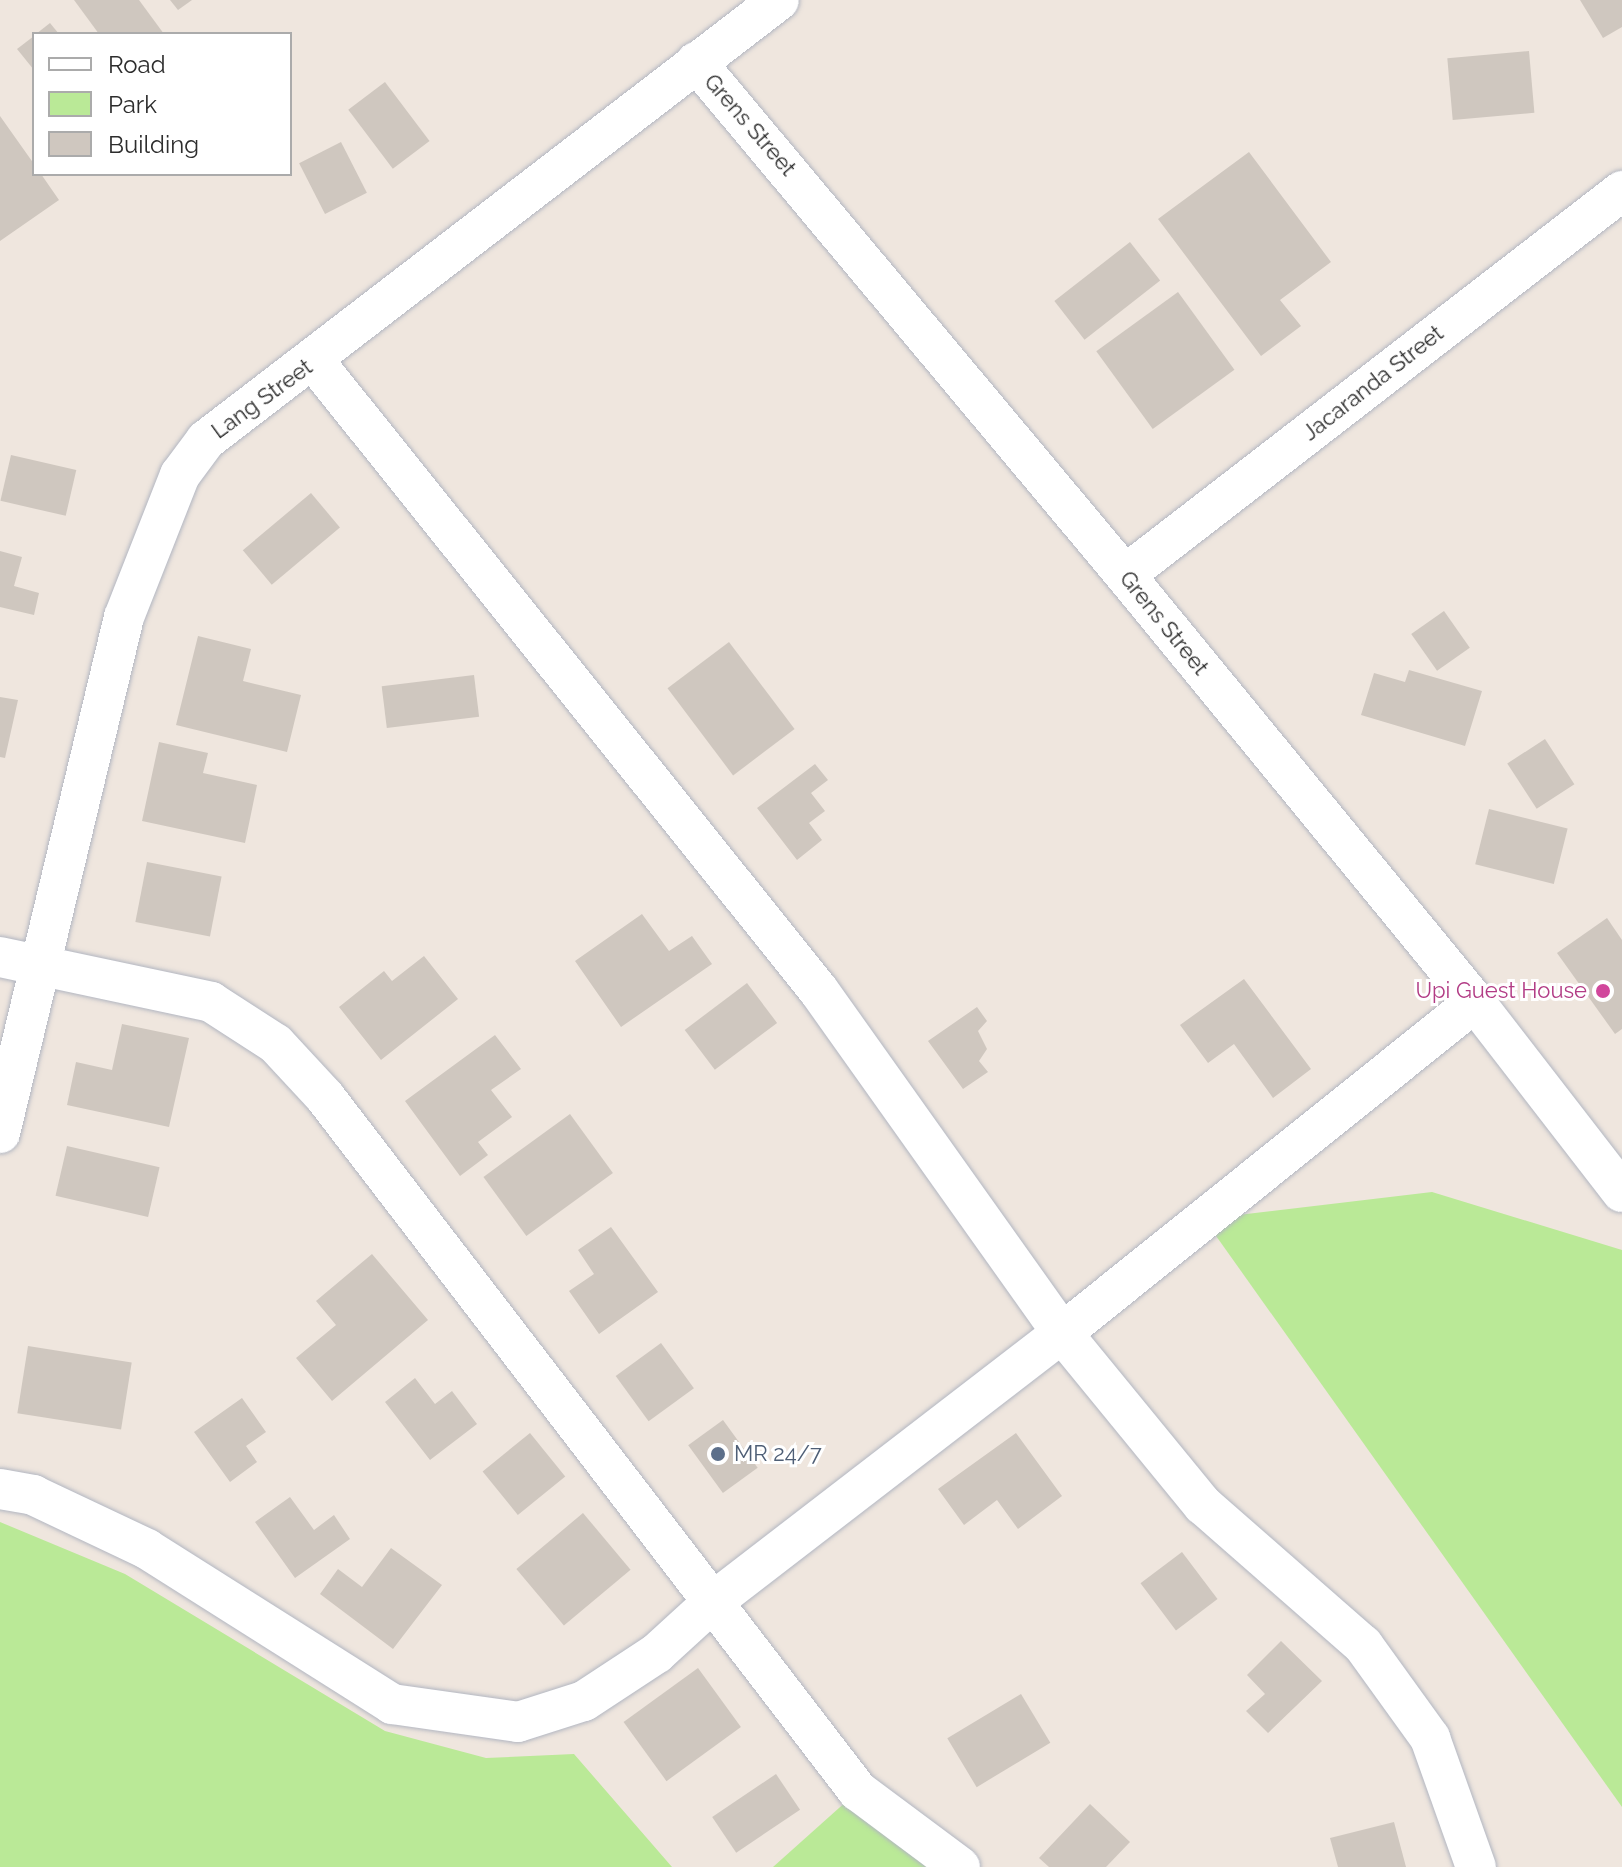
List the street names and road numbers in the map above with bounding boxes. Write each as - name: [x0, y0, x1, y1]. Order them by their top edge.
- street label: Grens Street: [699, 69, 801, 181]
- street label: Jacaranda Street: [1297, 320, 1449, 446]
- street label: Lang Street: [207, 354, 317, 444]
- street label: Grens Street: [1114, 566, 1214, 680]

